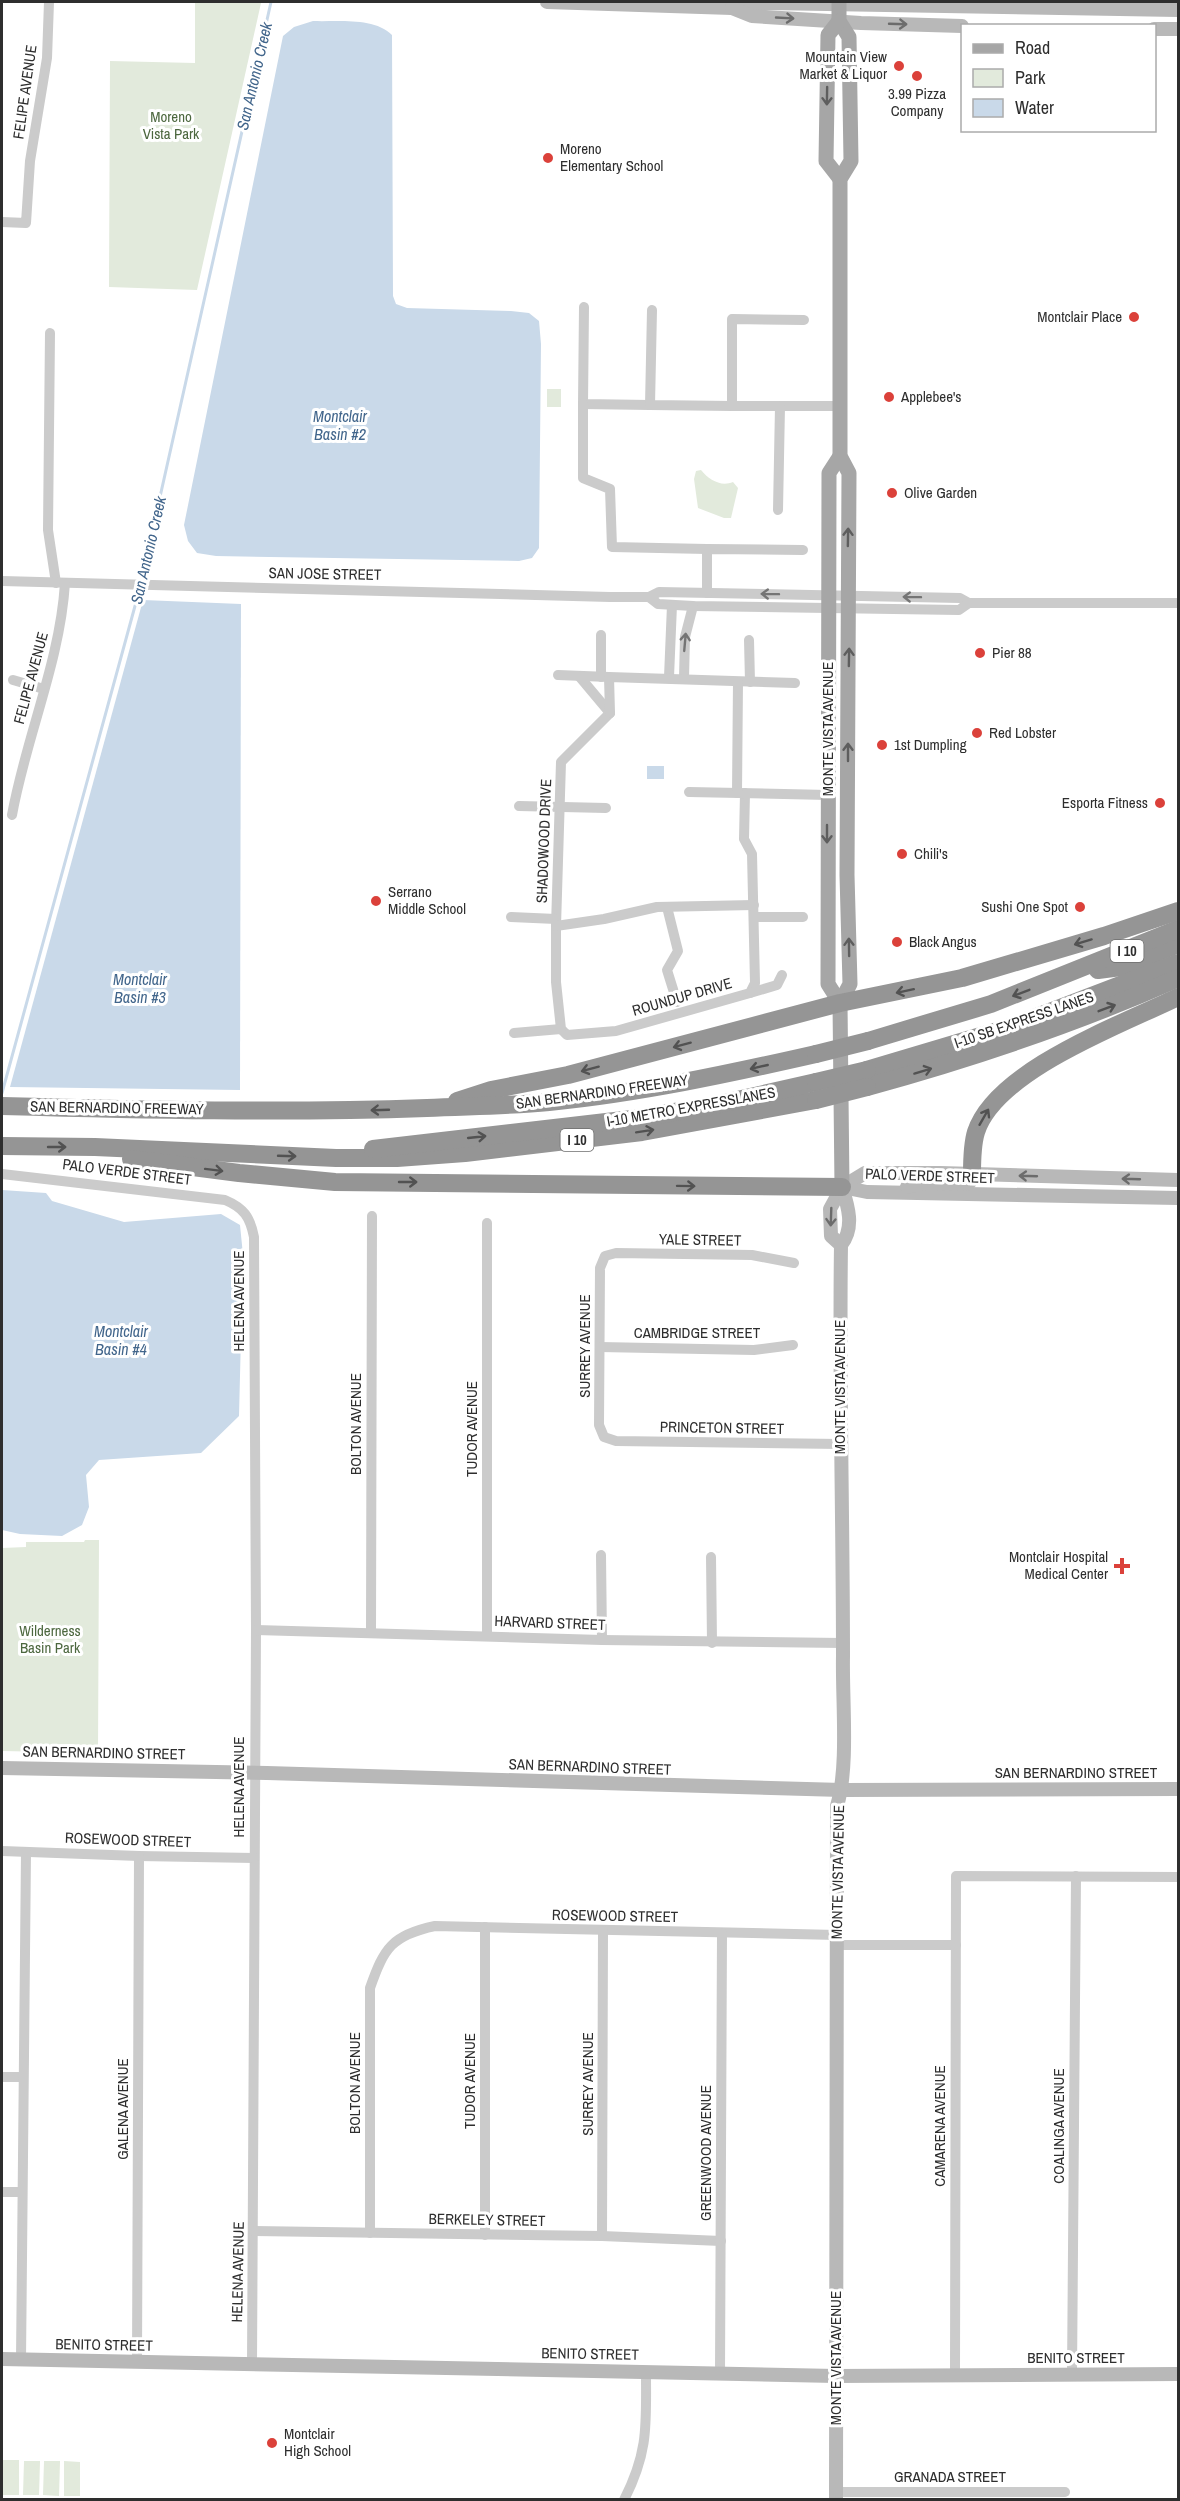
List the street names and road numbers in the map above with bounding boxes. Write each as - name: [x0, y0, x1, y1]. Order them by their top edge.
- street label: FELIPE AVENUE: [8, 44, 42, 140]
- street label: SAN JOSE STREET: [268, 562, 382, 585]
- street label: FELIPE AVENUE: [8, 629, 53, 726]
- street label: MONTE VISTA AVENUE: [817, 662, 838, 796]
- street label: SHADOWOOD DRIVE: [531, 778, 556, 904]
- road number: I 10: [1110, 940, 1144, 962]
- street label: ROUNDUP DRIVE: [629, 972, 734, 1021]
- street label: I-10 SB EXPRESS LANES: [951, 986, 1096, 1053]
- street label: SAN BERNARDINO FREEWAY: [515, 1069, 690, 1114]
- street label: I-10 METRO EXPRESSLANES: [605, 1081, 777, 1132]
- street label: SAN BERNARDINO FREEWAY: [30, 1095, 205, 1120]
- road number: I 10: [560, 1129, 594, 1151]
- street label: PALO VERDE STREET: [61, 1153, 193, 1190]
- street label: PALO VERDE STREET: [865, 1163, 996, 1188]
- street label: YALE STREET: [659, 1228, 742, 1251]
- street label: HELENA AVENUE: [228, 1251, 249, 1351]
- street label: SURREY AVENUE: [574, 1294, 595, 1398]
- street label: MONTE VISTA AVENUE: [829, 1320, 850, 1454]
- street label: CAMBRIDGE STREET: [634, 1322, 761, 1343]
- street label: BOLTON AVENUE: [345, 1373, 366, 1475]
- street label: TUDOR AVENUE: [461, 1381, 482, 1477]
- street label: PRINCETON STREET: [660, 1416, 785, 1439]
- street label: HARVARD STREET: [494, 1610, 606, 1635]
- street label: HELENA AVENUE: [228, 1737, 249, 1837]
- street label: SAN BERNARDINO STREET: [23, 1741, 186, 1764]
- street label: SAN BERNARDINO STREET: [508, 1753, 672, 1780]
- street label: SAN BERNARDINO STREET: [995, 1762, 1158, 1783]
- street label: MONTE VISTA AVENUE: [826, 1805, 849, 1939]
- street label: ROSEWOOD STREET: [64, 1827, 192, 1852]
- street label: ROSEWOOD STREET: [552, 1904, 679, 1927]
- street label: BOLTON AVENUE: [344, 2032, 365, 2134]
- street label: SURREY AVENUE: [577, 2032, 598, 2136]
- street label: TUDOR AVENUE: [459, 2033, 480, 2129]
- street label: GALENA AVENUE: [112, 2058, 133, 2160]
- street label: CAMARENA AVENUE: [929, 2065, 950, 2187]
- street label: COALINGA AVENUE: [1048, 2068, 1069, 2184]
- street label: GREENWOOD AVENUE: [695, 2085, 716, 2221]
- street label: BERKELEY STREET: [428, 2208, 546, 2231]
- street label: HELENA AVENUE: [226, 2221, 249, 2323]
- street label: MONTE VISTA AVENUE: [825, 2291, 846, 2425]
- street label: BENITO STREET: [55, 2333, 153, 2356]
- street label: BENITO STREET: [541, 2342, 639, 2365]
- street label: BENITO STREET: [1027, 2347, 1125, 2368]
- street label: GRANADA STREET: [894, 2466, 1007, 2487]

